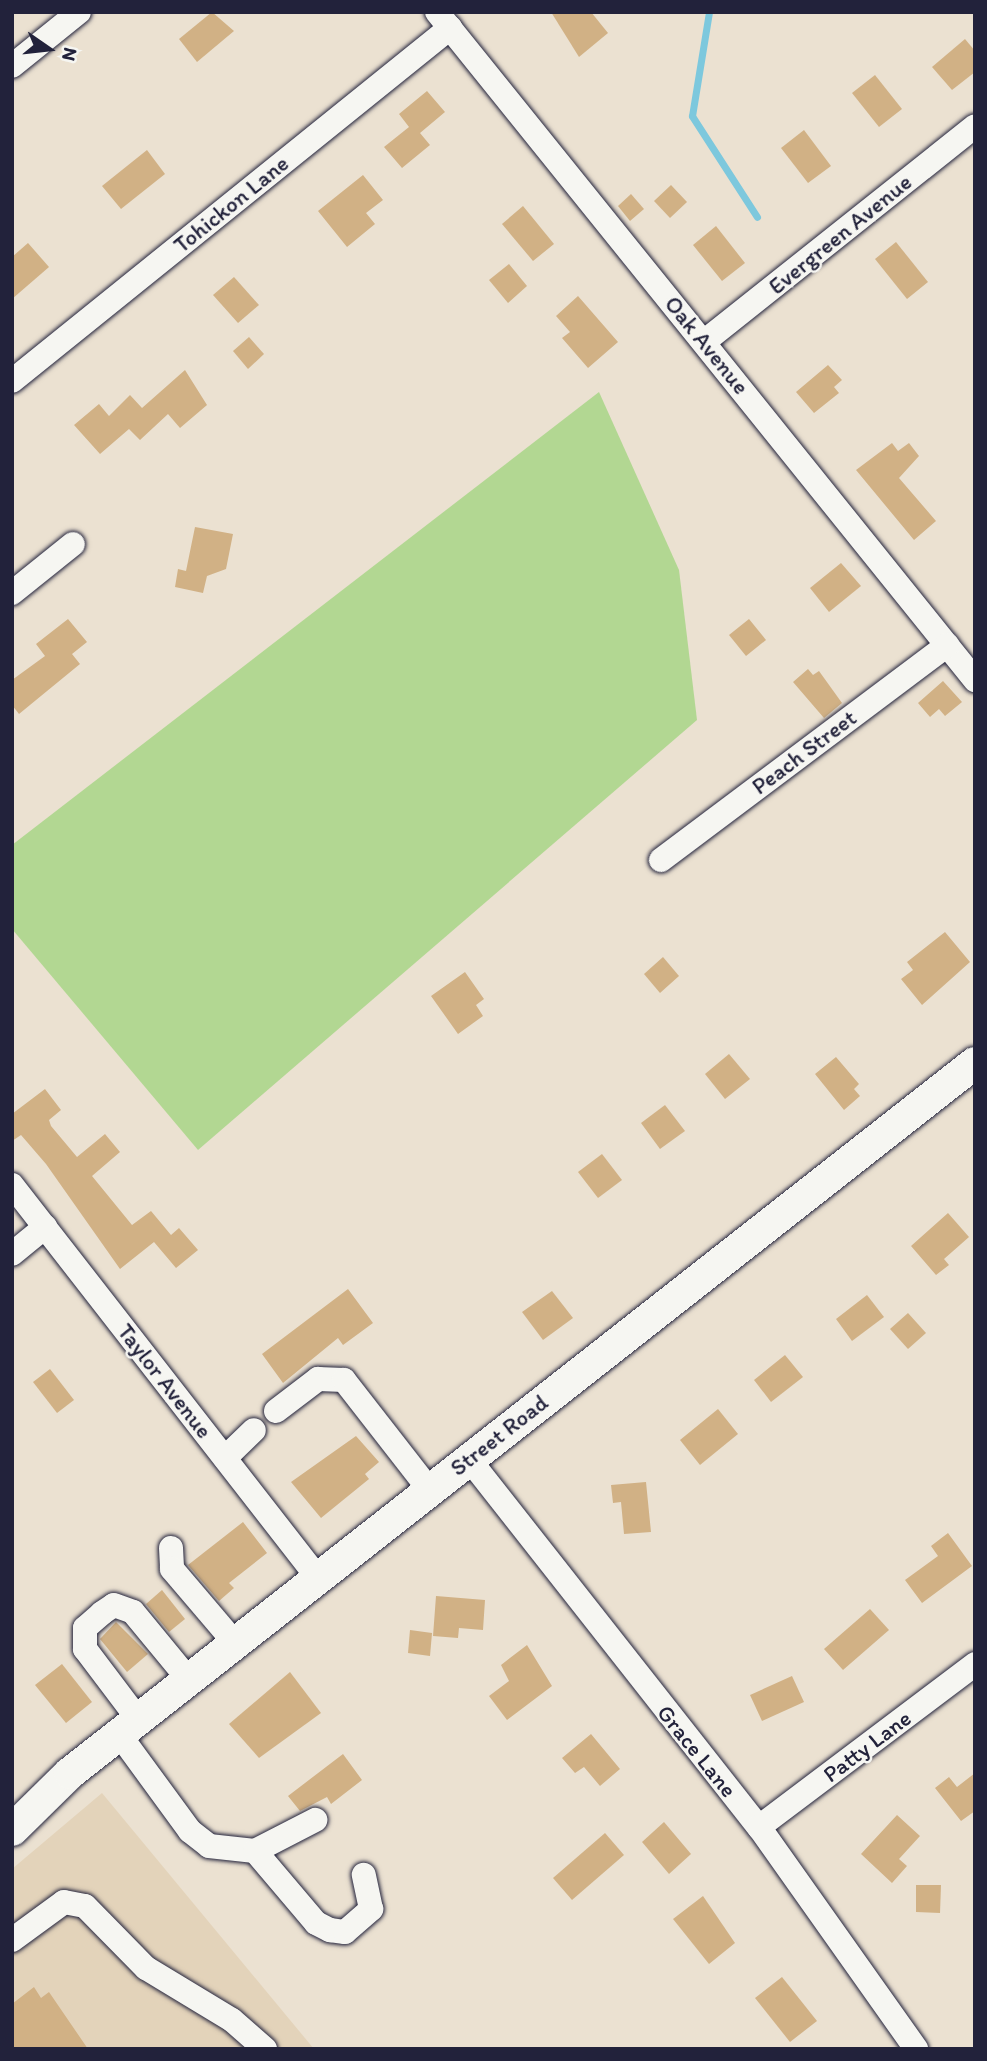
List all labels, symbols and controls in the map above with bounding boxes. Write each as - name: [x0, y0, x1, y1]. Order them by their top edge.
- north arrow: [14, 14, 84, 84]
- text: N: [57, 45, 83, 63]
- street label: Tohickon Lane: [168, 149, 294, 259]
- street label: Evergreen Avenue: [763, 168, 917, 300]
- street label: Oak Avenue: [659, 291, 755, 399]
- street label: Peach Street: [746, 704, 862, 800]
- street label: Taylor Avenue: [112, 1318, 218, 1444]
- street label: Street Road: [445, 1389, 553, 1481]
- street label: Grace Lane: [651, 1699, 743, 1803]
- street label: Patty Lane: [817, 1704, 917, 1788]

